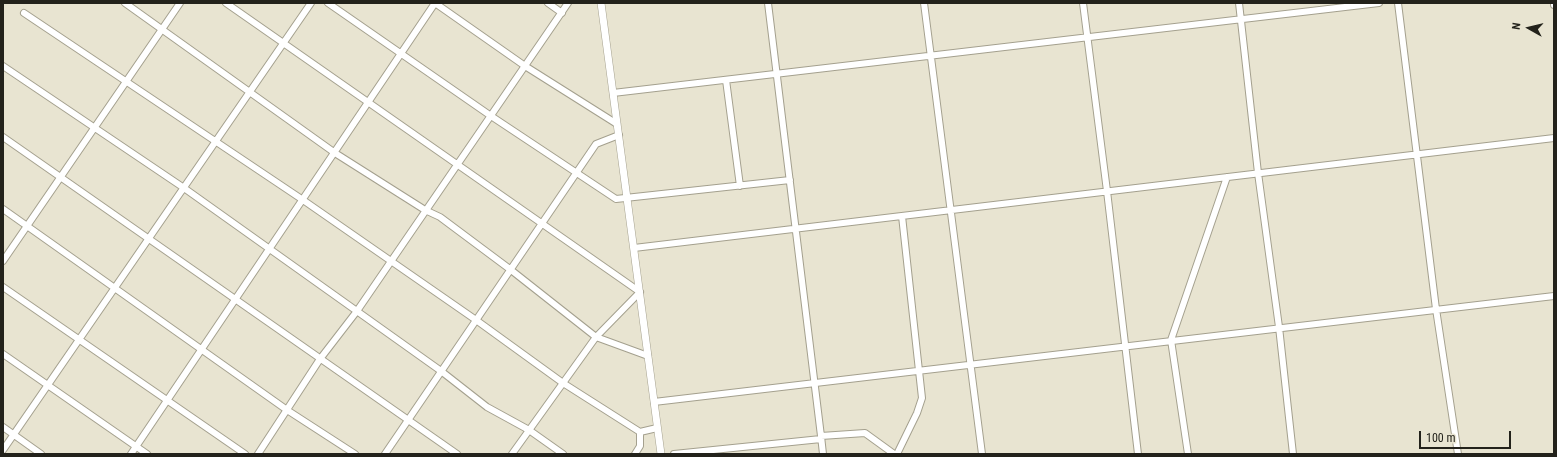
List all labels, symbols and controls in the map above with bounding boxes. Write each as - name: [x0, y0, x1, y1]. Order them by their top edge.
- north arrow: [1509, 8, 1549, 48]
- text: N: [1510, 22, 1524, 31]
- scale bar: [1421, 423, 1513, 449]
- text: 100 m: [1426, 431, 1456, 445]

